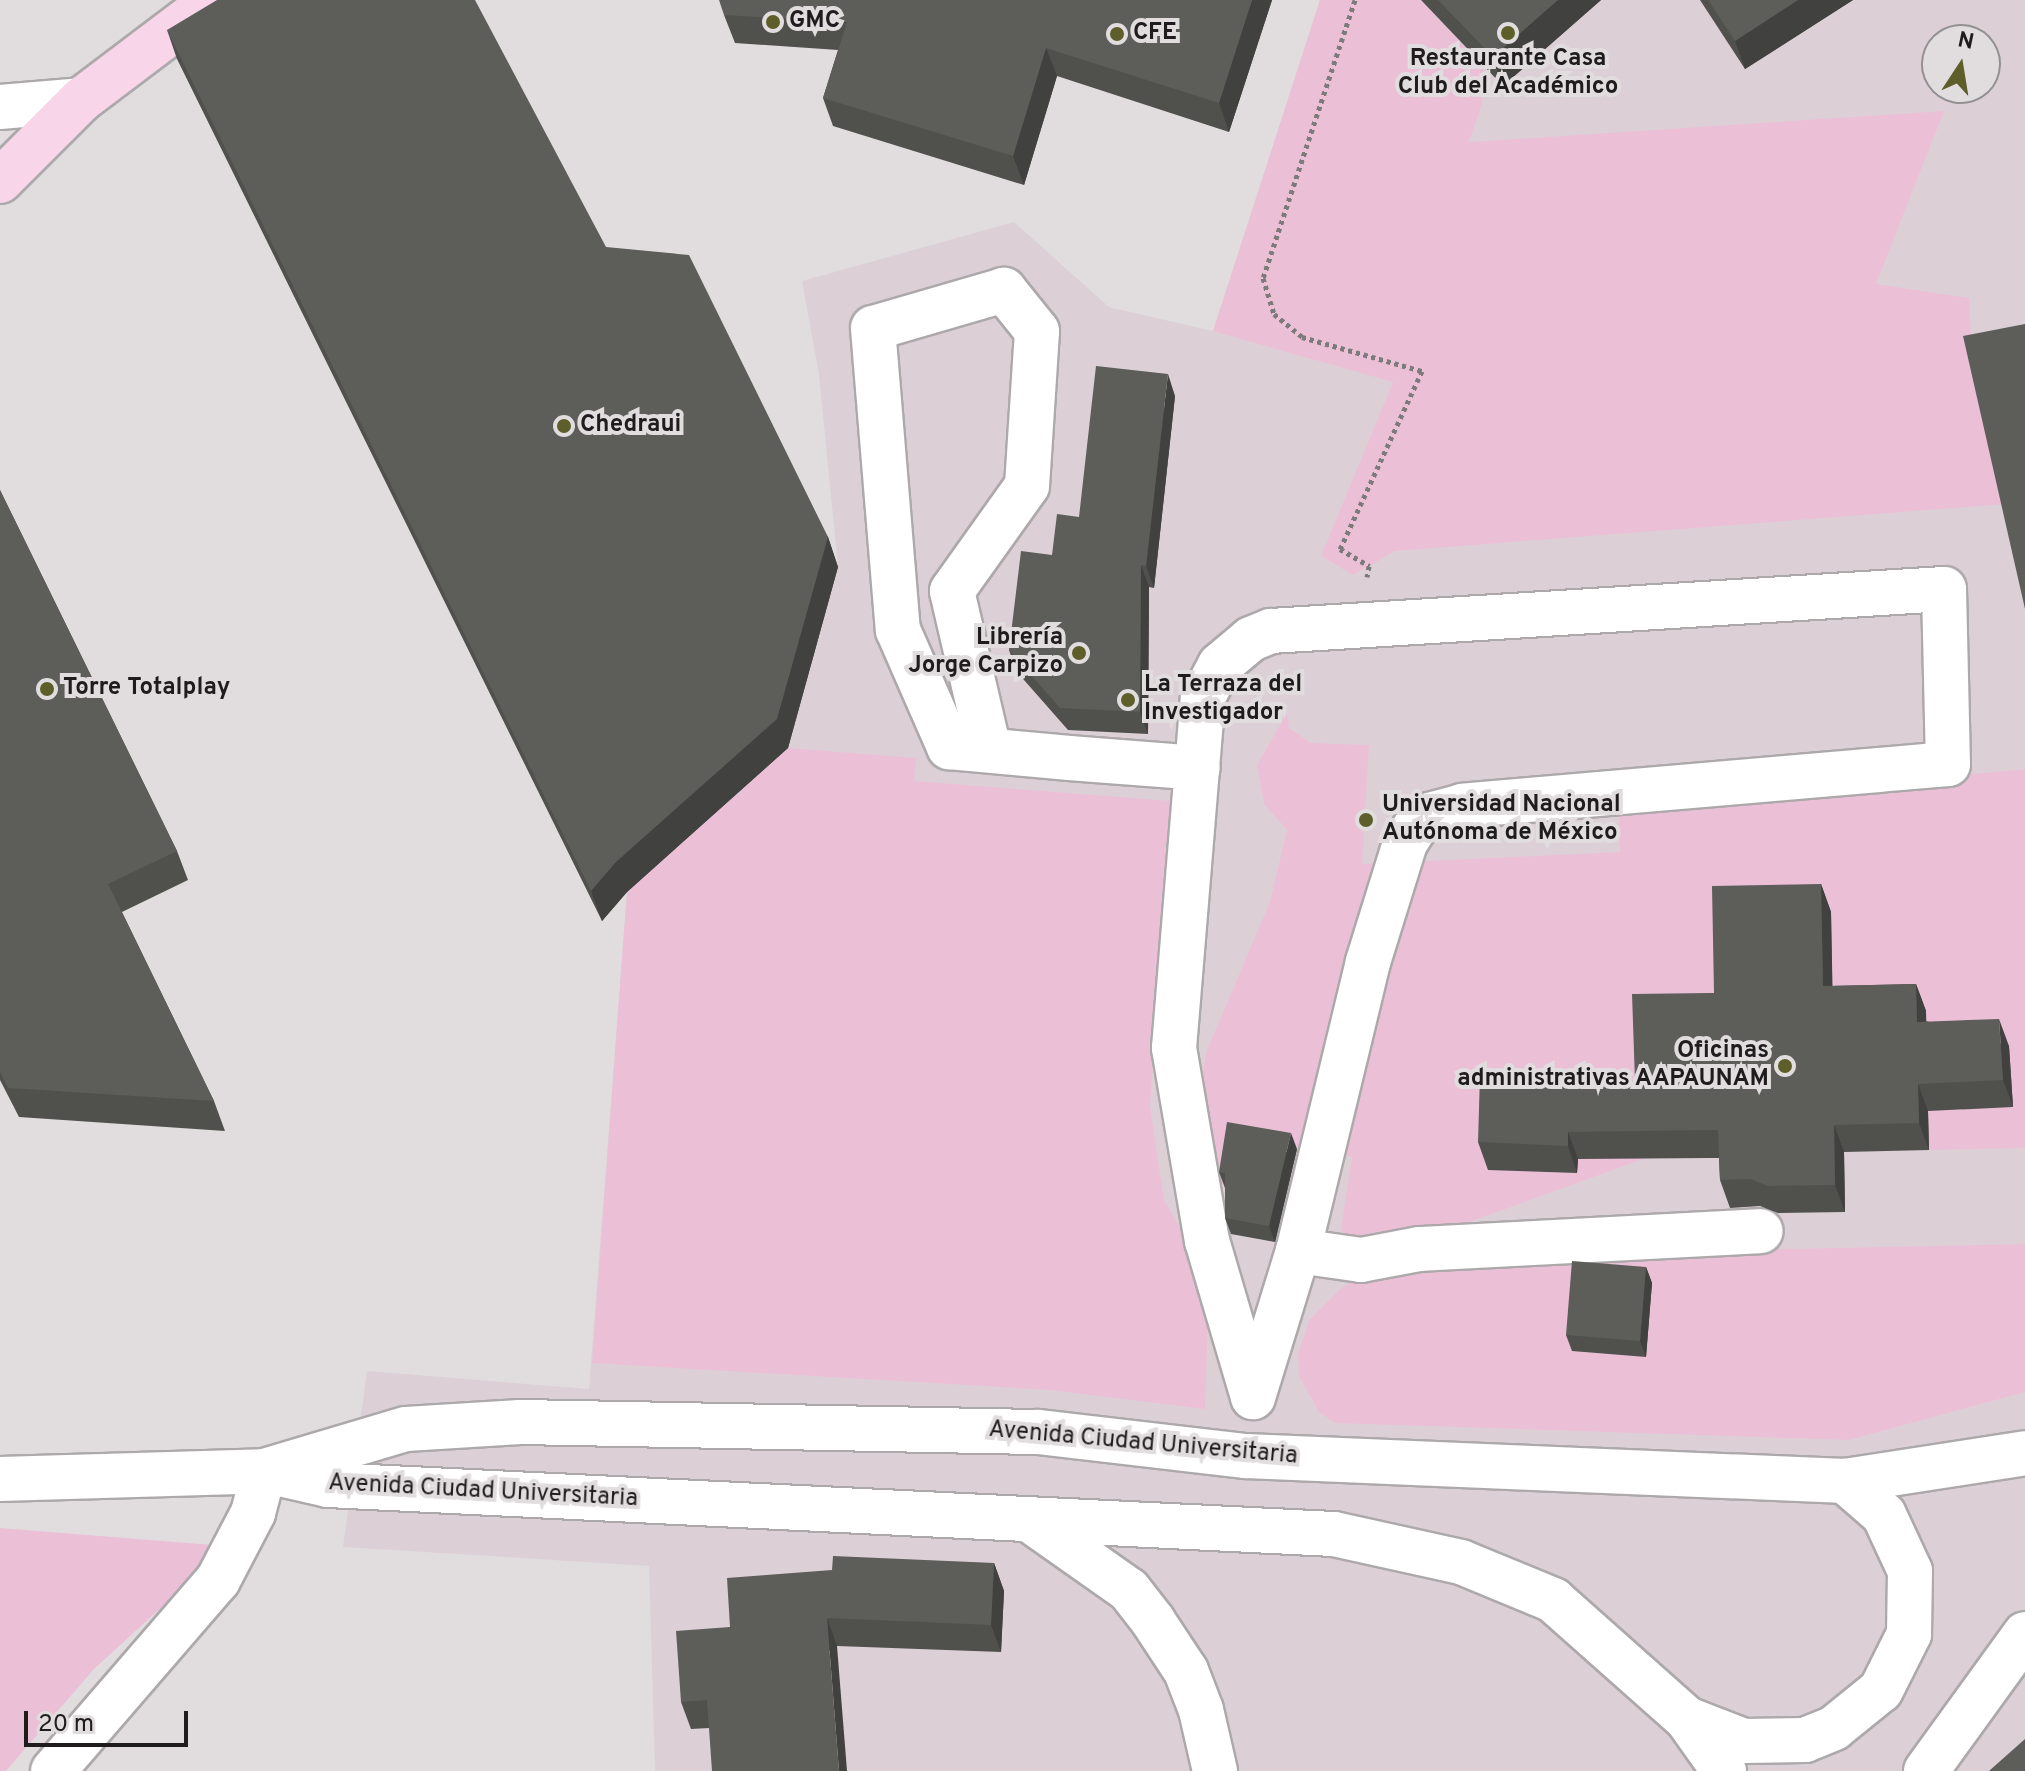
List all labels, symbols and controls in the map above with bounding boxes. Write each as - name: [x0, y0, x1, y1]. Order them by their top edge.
- place label: GMC: [789, 8, 840, 36]
- marker: GMC: [764, 13, 782, 31]
- place label: CFE: [1133, 20, 1177, 48]
- marker: Restaurante Casa Club del Académico: [1499, 24, 1517, 42]
- north arrow: [1921, 24, 2001, 104]
- marker: CFE: [1108, 25, 1126, 43]
- text: N: [1955, 27, 1976, 57]
- place label: Restaurante Casa Club del Académico: [1397, 46, 1619, 102]
- place label: Chedraui: [580, 412, 681, 440]
- marker: Chedraui: [555, 417, 573, 435]
- place label: Librería Jorge Carpizo: [908, 625, 1063, 681]
- marker: Librería Jorge Carpizo: [1070, 644, 1088, 662]
- place label: La Terraza del Investigador: [1144, 672, 1302, 728]
- place label: Torre Totalplay: [63, 675, 230, 703]
- marker: Torre Totalplay: [38, 680, 56, 698]
- marker: La Terraza del Investigador: [1119, 691, 1137, 709]
- place label: Universidad Nacional Autónoma de México: [1382, 792, 1621, 848]
- marker: Universidad Nacional Autónoma de México: [1357, 811, 1375, 829]
- place label: Oficinas administrativas AAPAUNAM: [1456, 1038, 1769, 1094]
- marker: Oficinas administrativas AAPAUNAM: [1776, 1057, 1794, 1075]
- street label: Avenida Ciudad Universitaria: [987, 1416, 1299, 1472]
- street label: Avenida Ciudad Universitaria: [327, 1470, 639, 1514]
- scale bar: [28, 1695, 192, 1745]
- text: 20 m: [38, 1710, 94, 1740]

